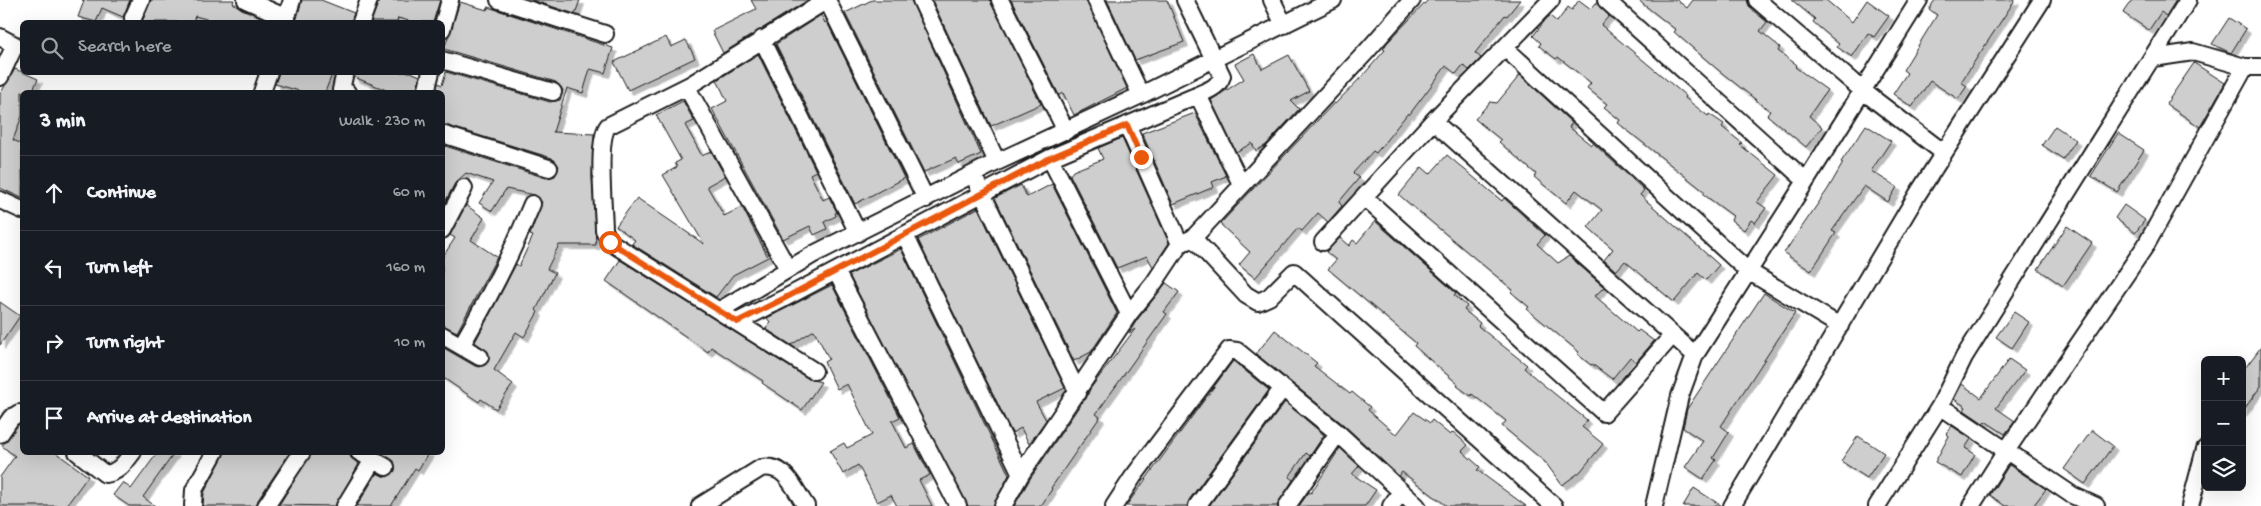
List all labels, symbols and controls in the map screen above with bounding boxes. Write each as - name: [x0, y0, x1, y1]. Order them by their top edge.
- search box: [20, 20, 445, 75]
- icon: search: [38, 34, 66, 62]
- text: Search here: [78, 36, 172, 59]
- text: 3 min: [40, 110, 85, 135]
- text: Walk · 230 m: [339, 113, 425, 132]
- route end: [1130, 146, 1153, 169]
- icon: ahead: [40, 179, 68, 207]
- text: Continue: [87, 182, 156, 205]
- text: 60 m: [393, 184, 425, 203]
- route start: [599, 231, 622, 254]
- icon: left: [40, 254, 68, 282]
- text: Turn left: [87, 257, 151, 280]
- text: 160 m: [386, 259, 425, 278]
- icon: right: [40, 329, 68, 357]
- text: Turn right: [87, 332, 163, 355]
- text: 10 m: [394, 334, 425, 353]
- map controls: [2201, 356, 2246, 491]
- button: +: [2201, 356, 2246, 401]
- button: −: [2201, 401, 2246, 446]
- icon: arrive: [40, 404, 68, 432]
- text: Arrive at destination: [87, 407, 251, 430]
- button: layers: [2201, 446, 2246, 491]

